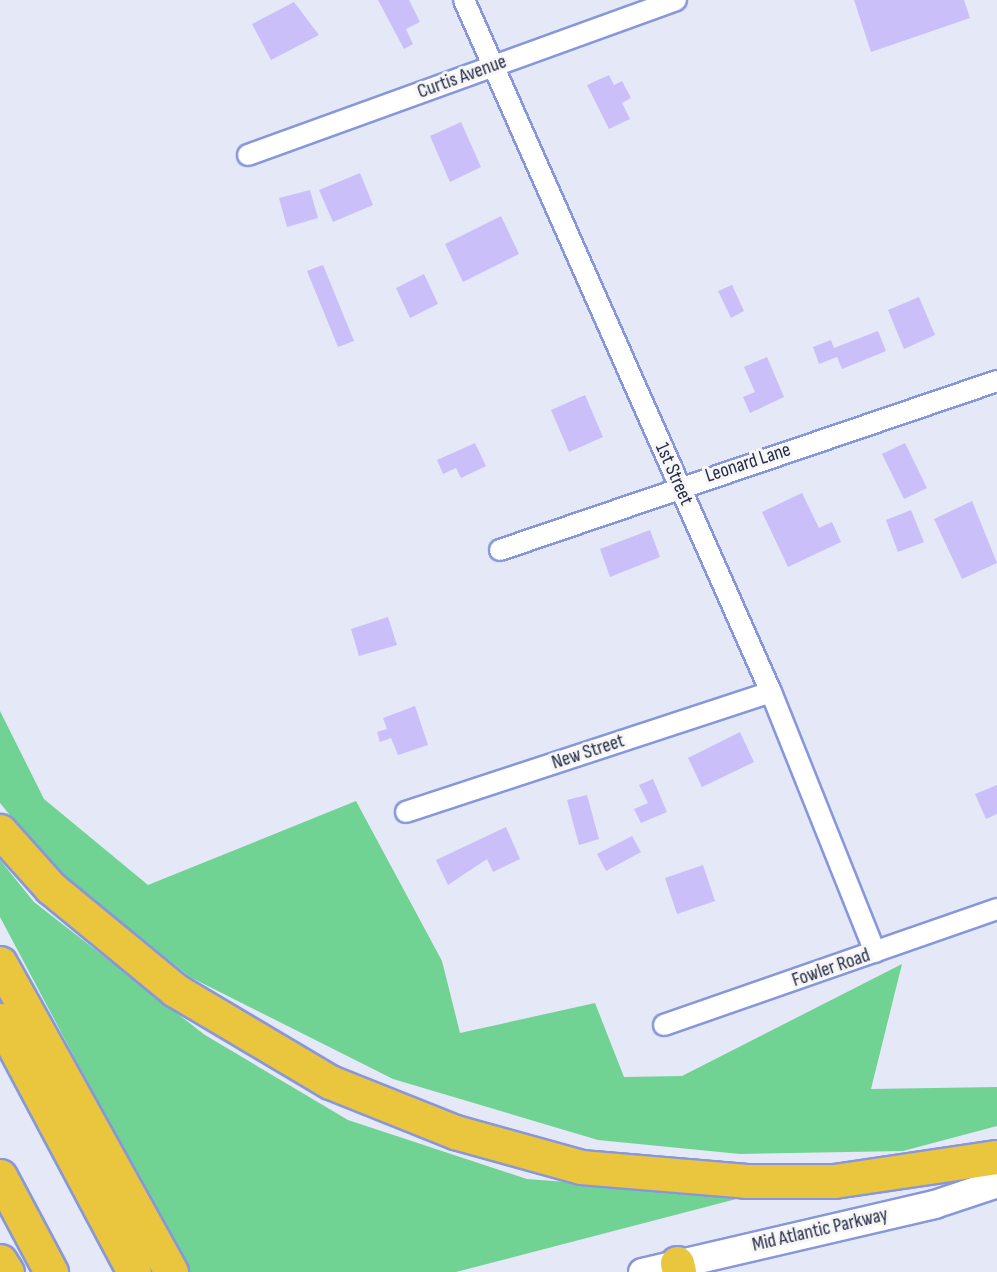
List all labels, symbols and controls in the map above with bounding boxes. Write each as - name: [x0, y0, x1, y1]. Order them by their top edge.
- street label: Curtis Avenue: [414, 50, 510, 104]
- street label: Leonard Lane: [702, 438, 794, 488]
- street label: 1st Street: [650, 439, 698, 509]
- street label: New Street: [549, 729, 627, 775]
- street label: Fowler Road: [789, 944, 873, 992]
- street label: Mid Atlantic Parkway: [750, 1203, 890, 1257]

